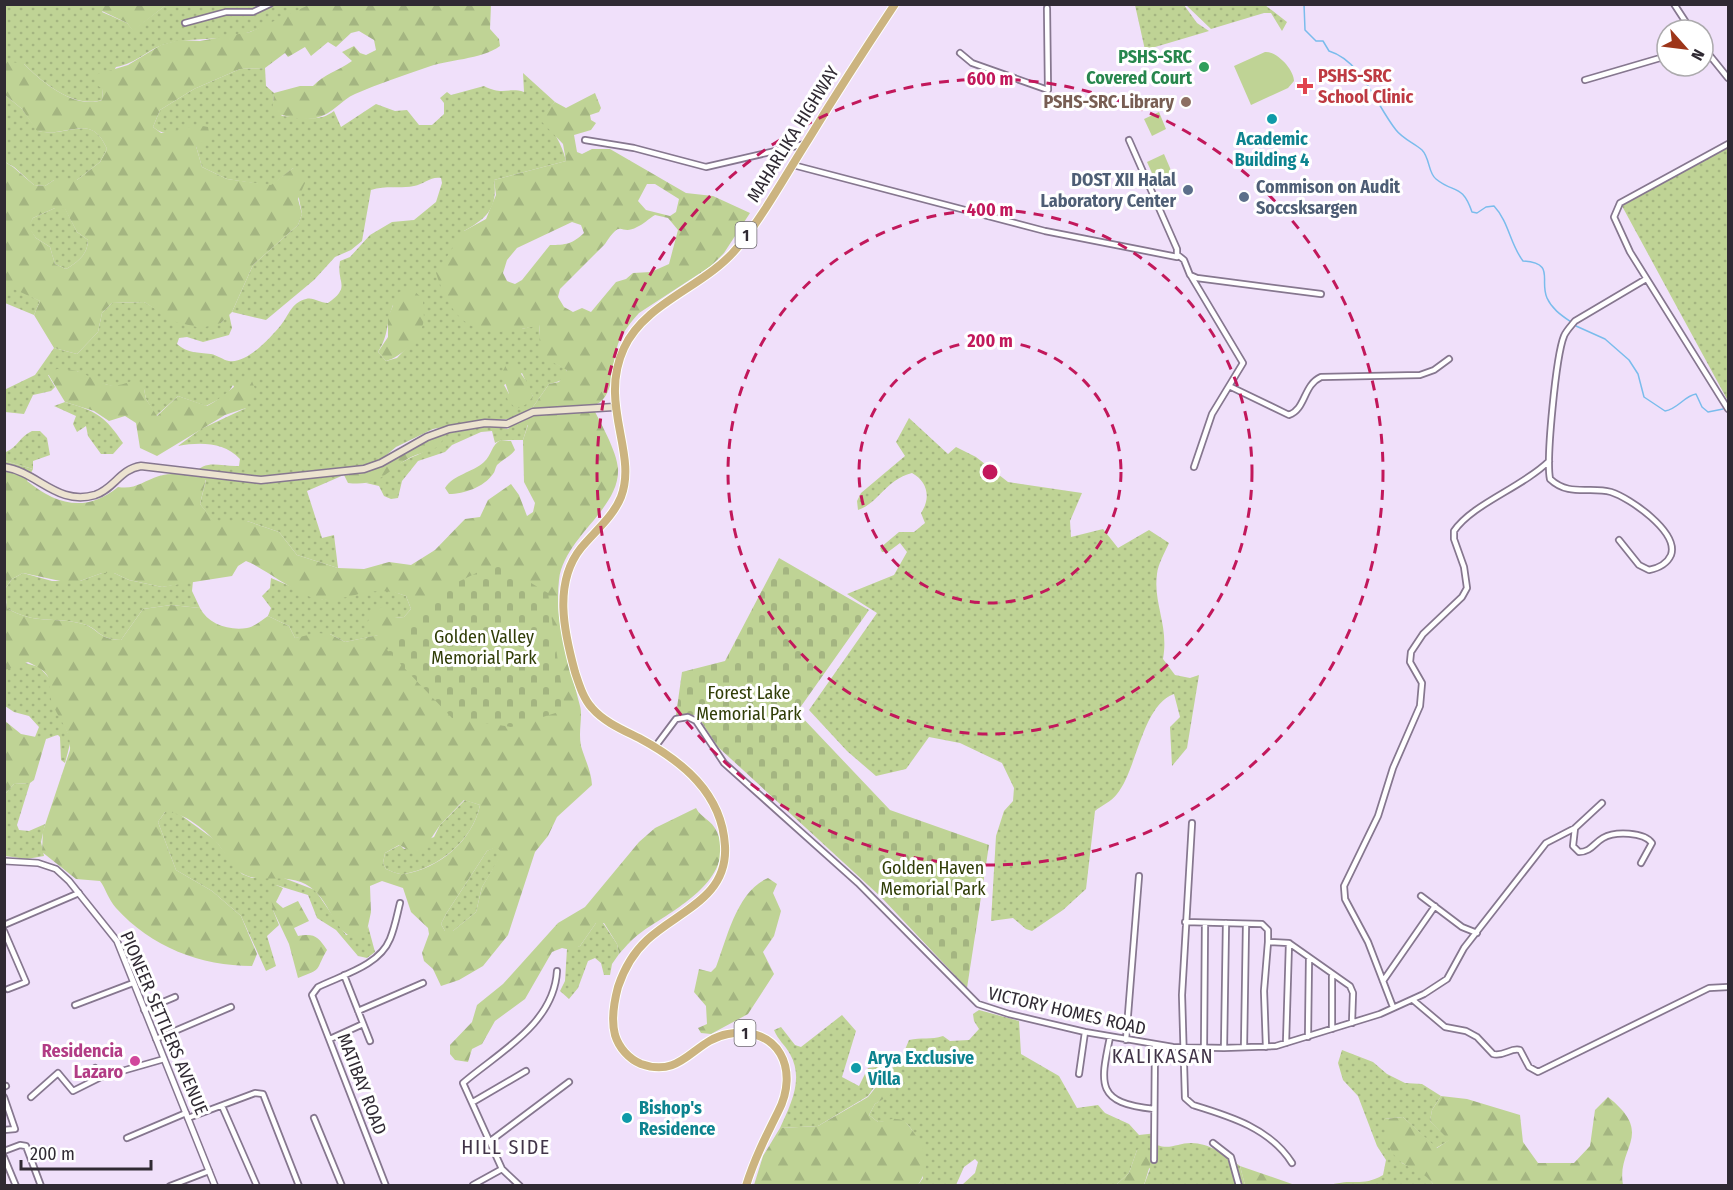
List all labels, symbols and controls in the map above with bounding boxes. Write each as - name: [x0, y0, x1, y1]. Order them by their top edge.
- north arrow: [1655, 18, 1715, 78]
- place label: PSHS-SRC Covered Court: [1086, 46, 1193, 89]
- text: N: [1687, 46, 1708, 64]
- marker: PSHS-SRC Covered Court: [1197, 60, 1211, 74]
- street label: MAHARLIKA HIGHWAY: [742, 62, 844, 206]
- place label: PSHS-SRC School Clinic: [1318, 65, 1413, 108]
- text: 600 m: [967, 68, 1013, 90]
- marker: PSHS-SRC School Clinic: [1296, 77, 1314, 95]
- place label: PSHS-SRC Library: [1044, 91, 1174, 113]
- marker: PSHS-SRC Library: [1179, 95, 1193, 109]
- marker: Academic Building 4: [1265, 112, 1279, 126]
- place label: Academic Building 4: [1235, 128, 1309, 171]
- place label: DOST XII Halal Laboratory Center: [1040, 169, 1176, 212]
- place label: Commison on Audit Soccsksargen: [1256, 176, 1401, 219]
- marker: DOST XII Halal Laboratory Center: [1181, 183, 1195, 197]
- marker: Commison on Audit Soccsksargen: [1237, 190, 1251, 204]
- text: 400 m: [967, 199, 1013, 221]
- road number: 1: [736, 222, 756, 248]
- text: 200 m: [966, 330, 1013, 352]
- centre of rings: [980, 462, 1000, 482]
- park label: Golden Valley Memorial Park: [431, 626, 537, 669]
- park label: Forest Lake Memorial Park: [696, 682, 802, 725]
- park label: Golden Haven Memorial Park: [880, 857, 986, 900]
- street label: PIONEER SETTLERS AVENUE: [115, 928, 213, 1118]
- street label: VICTORY HOMES ROAD: [986, 982, 1148, 1040]
- road number: 1: [734, 1020, 756, 1046]
- street label: MATIBAY ROAD: [333, 1030, 391, 1138]
- place label: Residencia Lazaro: [42, 1040, 123, 1083]
- district label: KALIKASAN: [1112, 1044, 1214, 1068]
- place label: Arya Exclusive Villa: [867, 1047, 974, 1090]
- marker: Residencia Lazaro: [128, 1054, 142, 1068]
- marker: Arya Exclusive Villa: [849, 1061, 863, 1075]
- place label: Bishop's Residence: [639, 1097, 716, 1140]
- marker: Bishop's Residence: [620, 1111, 634, 1125]
- scale bar: [21, 1133, 152, 1171]
- district label: HILL SIDE: [461, 1135, 551, 1159]
- text: 200 m: [30, 1143, 75, 1165]

